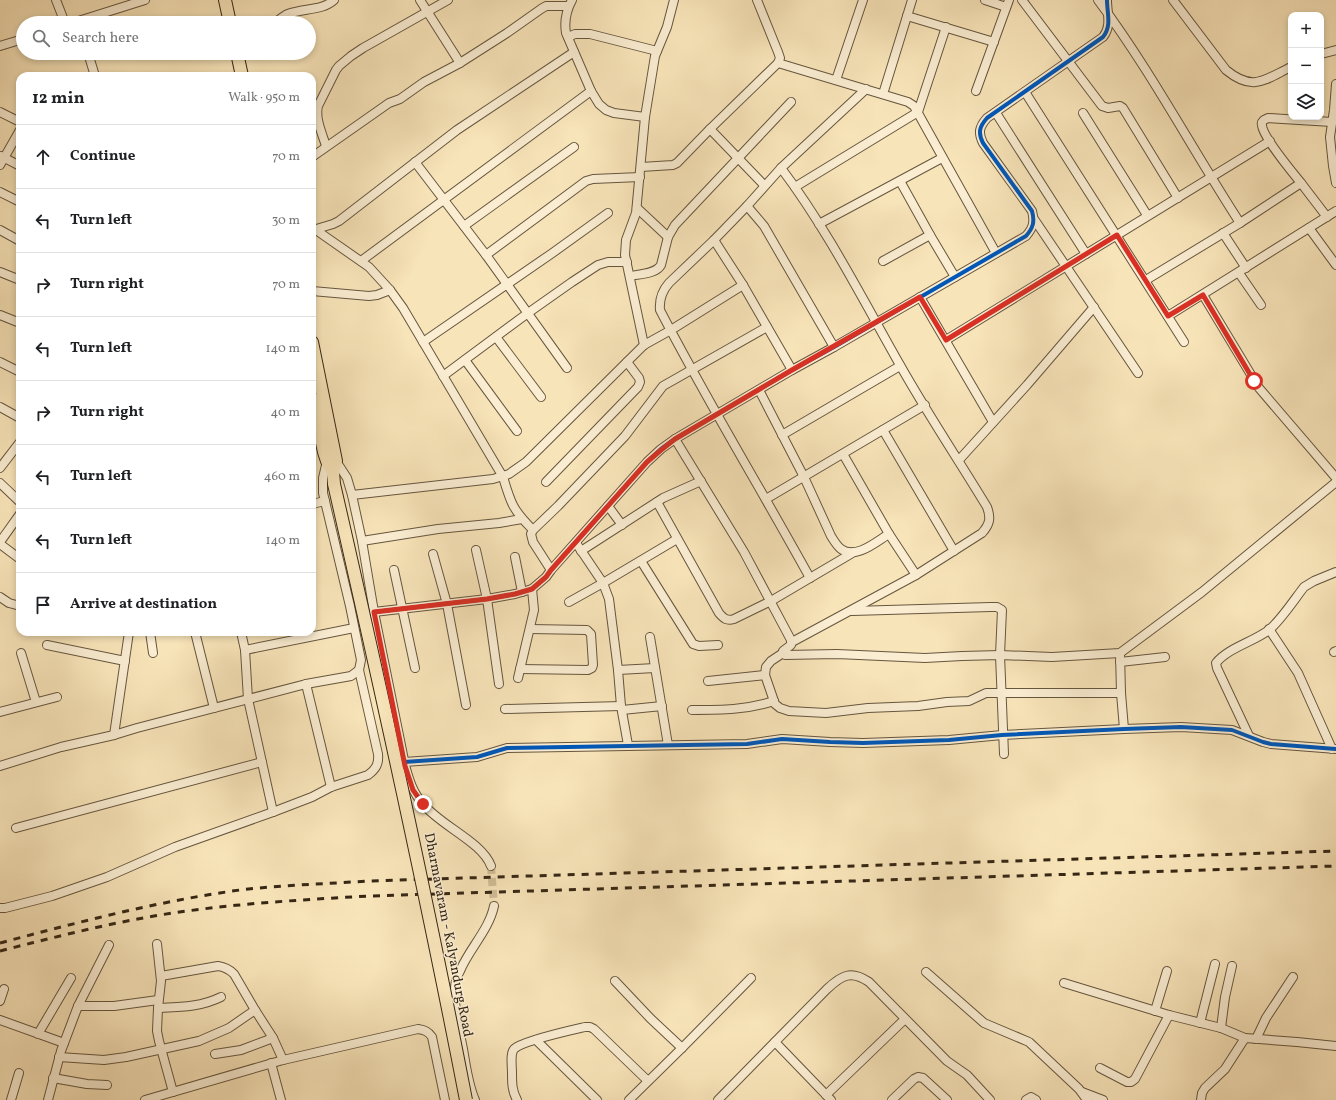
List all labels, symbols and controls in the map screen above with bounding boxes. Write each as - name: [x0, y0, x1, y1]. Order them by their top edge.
- map controls: [1288, 12, 1324, 120]
- button: +: [1288, 12, 1324, 48]
- search box: [16, 16, 316, 60]
- icon: search: [30, 27, 52, 49]
- text: Search here: [62, 28, 139, 49]
- button: −: [1288, 48, 1324, 84]
- button: layers: [1288, 84, 1324, 120]
- text: 12 min: [32, 87, 85, 110]
- text: Walk · 950 m: [228, 89, 300, 107]
- icon: ahead: [32, 146, 54, 168]
- text: Continue: [70, 146, 135, 167]
- text: 70 m: [272, 148, 300, 166]
- icon: left: [32, 210, 54, 232]
- text: Turn left: [70, 210, 132, 231]
- text: 30 m: [272, 212, 300, 230]
- icon: right: [32, 274, 54, 296]
- text: Turn right: [70, 274, 144, 295]
- text: 70 m: [272, 276, 300, 294]
- icon: left: [32, 338, 54, 360]
- text: Turn left: [70, 338, 132, 359]
- text: 140 m: [266, 340, 300, 358]
- route start: [1245, 372, 1263, 390]
- icon: right: [32, 402, 54, 424]
- text: Turn right: [70, 402, 144, 423]
- text: 40 m: [271, 404, 300, 422]
- icon: left: [32, 466, 54, 488]
- text: Turn left: [70, 466, 132, 487]
- text: 460 m: [264, 468, 300, 486]
- icon: left: [32, 530, 54, 552]
- text: Turn left: [70, 530, 132, 551]
- text: 140 m: [266, 532, 300, 550]
- icon: arrive: [32, 594, 54, 616]
- text: Arrive at destination: [70, 594, 217, 615]
- route end: [414, 795, 432, 813]
- street label: Dharmavaram - Kalyandurg Road: [419, 831, 477, 1039]

